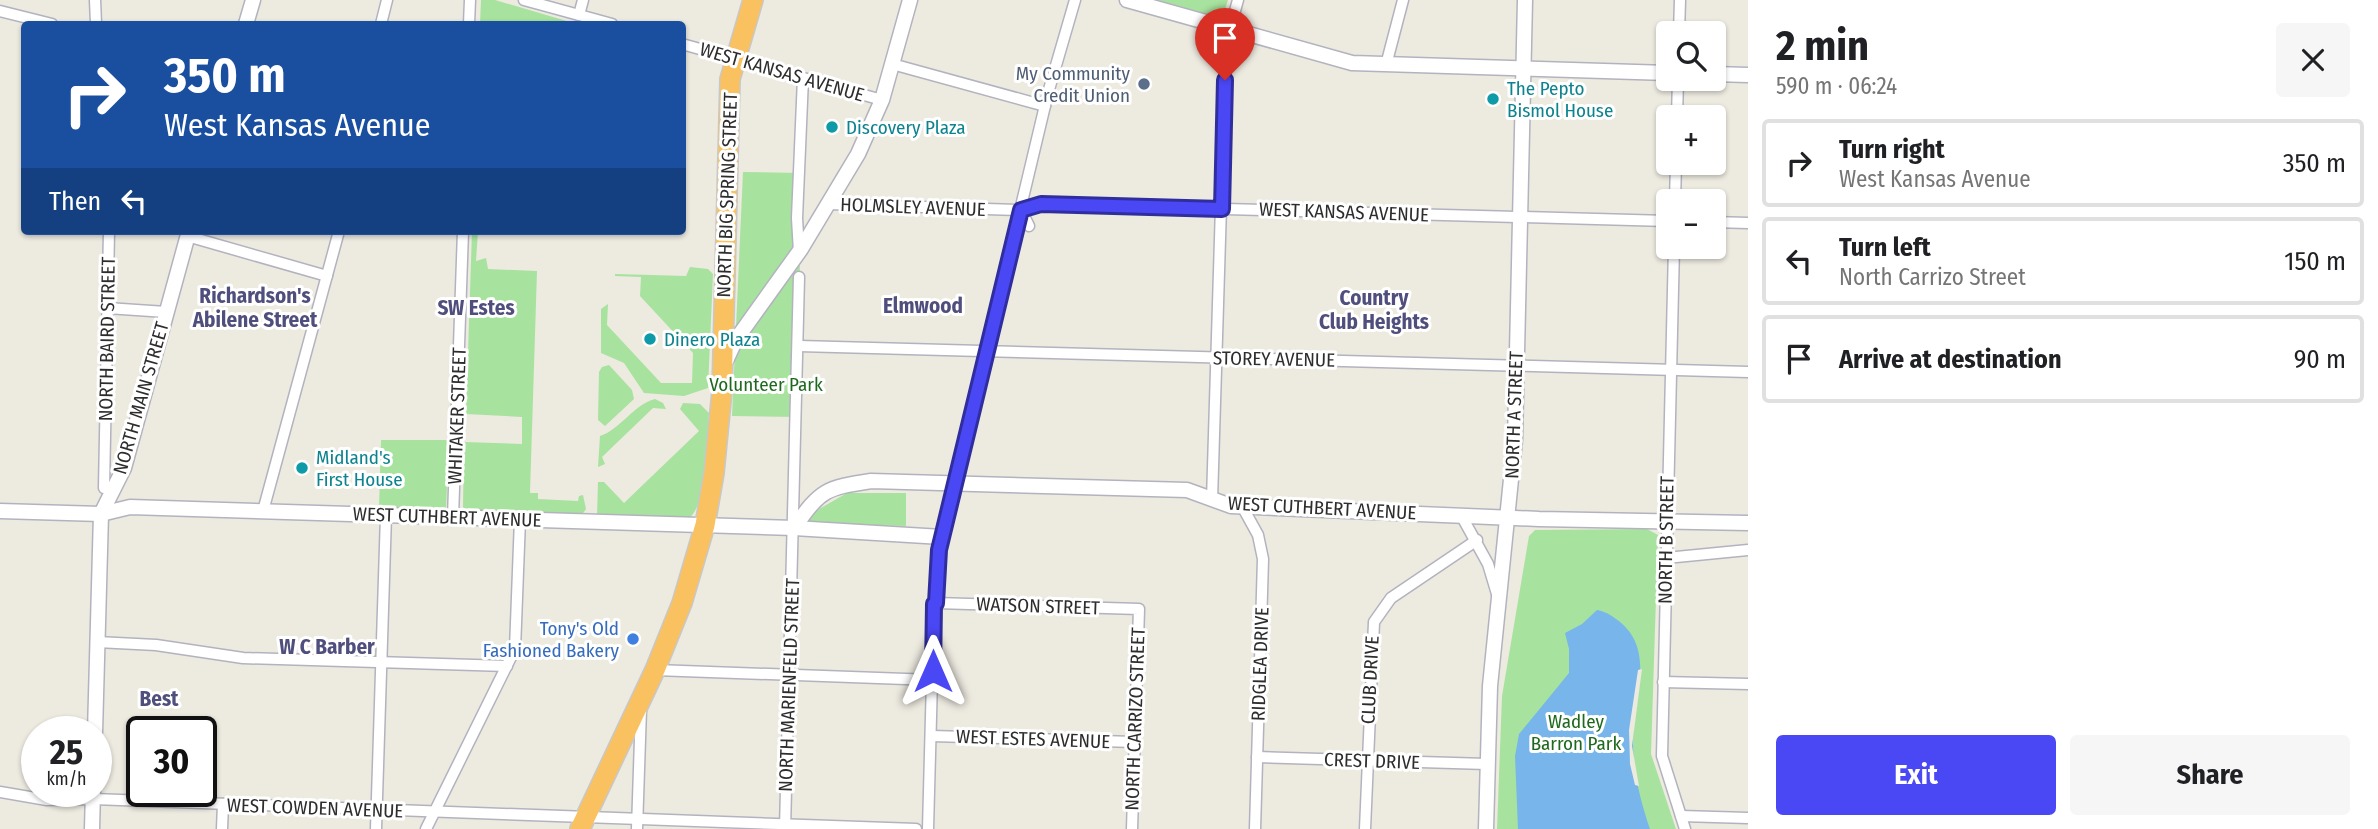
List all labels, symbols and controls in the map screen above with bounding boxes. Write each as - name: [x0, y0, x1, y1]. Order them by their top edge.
- pin: [1195, 8, 1255, 80]
- icon: arrive: [1206, 19, 1244, 57]
- map controls: [1656, 21, 1726, 259]
- button: search: [1656, 21, 1726, 91]
- text: 2 min: [1776, 21, 1869, 71]
- button: close: [2276, 23, 2350, 97]
- street label: WEST KANSAS AVENUE: [697, 38, 867, 106]
- text: 350 m: [164, 46, 286, 105]
- icon: right: [49, 49, 140, 140]
- place label: My Community Credit Union: [1016, 62, 1131, 107]
- text: 590 m · 06:24: [1776, 72, 1897, 100]
- marker: My Community Credit Union: [1136, 76, 1152, 92]
- place label: The Pepto Bismol House: [1507, 77, 1613, 122]
- marker: The Pepto Bismol House: [1485, 91, 1501, 107]
- street label: NORTH BIG SPRING STREET: [712, 92, 742, 298]
- button: +: [1656, 105, 1726, 175]
- text: West Kansas Avenue: [164, 106, 431, 144]
- place label: Discovery Plaza: [846, 116, 966, 139]
- marker: Discovery Plaza: [824, 119, 840, 135]
- text: Turn right: [1839, 134, 1945, 165]
- icon: right: [1780, 144, 1818, 182]
- text: 350 m: [2283, 148, 2346, 179]
- text: West Kansas Avenue: [1839, 165, 2031, 193]
- icon: left: [115, 182, 153, 220]
- text: Then: [49, 186, 101, 217]
- button: −: [1656, 189, 1726, 259]
- street label: HOLMSLEY AVENUE: [840, 193, 986, 221]
- street label: WEST KANSAS AVENUE: [1259, 198, 1429, 226]
- text: Turn left: [1839, 232, 1931, 263]
- icon: left: [1780, 242, 1818, 280]
- text: 150 m: [2284, 246, 2346, 277]
- street label: NORTH BAIRD STREET: [94, 257, 120, 421]
- text: North Carrizo Street: [1839, 263, 2026, 291]
- district label: Richardson's Abilene Street: [192, 283, 318, 333]
- district label: Country Club Heights: [1319, 285, 1429, 335]
- district label: Elmwood: [883, 293, 963, 319]
- district label: SW Estes: [437, 295, 515, 321]
- street label: NORTH MAIN STREET: [108, 319, 174, 477]
- place label: Dinero Plaza: [664, 328, 760, 351]
- marker: Dinero Plaza: [642, 331, 658, 347]
- icon: arrive: [1780, 340, 1818, 378]
- text: Arrive at destination: [1839, 344, 2062, 375]
- text: 90 m: [2294, 344, 2346, 375]
- street label: STOREY AVENUE: [1213, 346, 1335, 372]
- street label: WHITAKER STREET: [443, 347, 471, 485]
- street label: NORTH A STREET: [1500, 351, 1528, 479]
- park label: Volunteer Park: [709, 373, 823, 396]
- place label: Midland's First House: [316, 446, 403, 491]
- marker: Midland's First House: [294, 460, 310, 476]
- street label: NORTH B STREET: [1653, 476, 1679, 604]
- street label: WEST CUTHBERT AVENUE: [1227, 492, 1417, 524]
- street label: WEST CUTHBERT AVENUE: [352, 502, 542, 532]
- street label: NORTH MARIENFELD STREET: [774, 578, 804, 792]
- street label: WATSON STREET: [976, 592, 1100, 620]
- street label: RIDGLEA DRIVE: [1247, 607, 1273, 721]
- place label: Tony's Old Fashioned Bakery: [483, 617, 620, 662]
- street label: NORTH CARRIZO STREET: [1120, 627, 1150, 811]
- marker: Tony's Old Fashioned Bakery: [625, 631, 641, 647]
- district label: W C Barber: [279, 634, 375, 660]
- position arrow: [896, 634, 970, 708]
- street label: CLUB DRIVE: [1356, 635, 1384, 725]
- district label: Best: [140, 686, 179, 712]
- park label: Wadley Barron Park: [1531, 710, 1621, 755]
- speed limit sign: 30: [126, 716, 217, 807]
- street label: WEST ESTES AVENUE: [956, 725, 1111, 753]
- text: 25: [50, 731, 83, 773]
- button: Exit: [1776, 735, 2056, 815]
- button: Share: [2070, 735, 2350, 815]
- street label: CREST DRIVE: [1324, 748, 1420, 774]
- text: km/h: [46, 768, 87, 790]
- street label: WEST COWDEN AVENUE: [226, 793, 404, 823]

